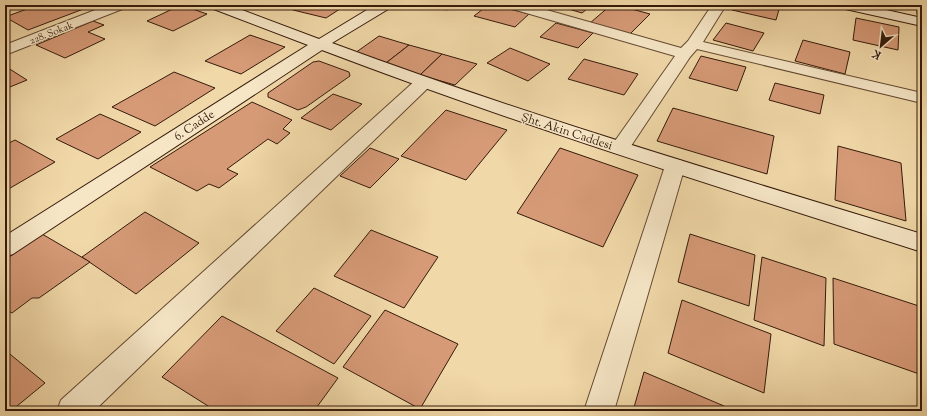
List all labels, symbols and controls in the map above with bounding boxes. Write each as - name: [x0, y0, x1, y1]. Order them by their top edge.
- street label: 228. Sokak: [27, 18, 76, 49]
- north arrow: [861, 26, 901, 66]
- text: K: [869, 45, 885, 63]
- street label: 6. Cadde: [171, 106, 219, 146]
- street label: Şht. Akin Caddesi: [519, 109, 615, 155]

